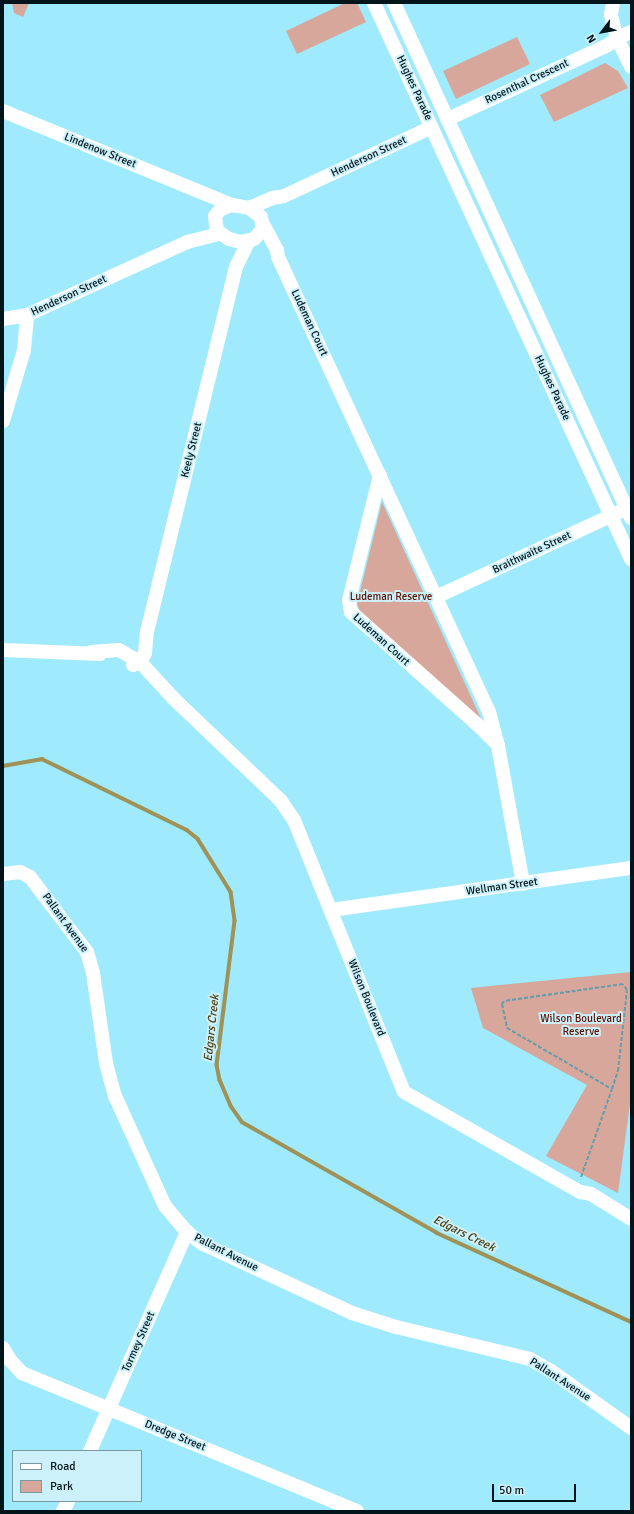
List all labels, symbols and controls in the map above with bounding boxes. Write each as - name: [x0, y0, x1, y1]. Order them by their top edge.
- north arrow: [582, 12, 622, 52]
- text: N: [584, 32, 599, 45]
- street label: Hughes Parade: [393, 53, 435, 123]
- street label: Rosenthal Crescent: [483, 57, 571, 107]
- street label: Lindenow Street: [62, 131, 138, 171]
- street label: Henderson Street: [329, 134, 409, 180]
- street label: Henderson Street: [29, 273, 109, 319]
- street label: Ludeman Court: [288, 288, 330, 358]
- street label: Hughes Parade: [531, 353, 573, 423]
- street label: Keely Street: [179, 421, 205, 479]
- street label: Braithwaite Street: [491, 529, 573, 577]
- park label: Ludeman Reserve: [350, 590, 432, 604]
- street label: Ludeman Court: [350, 611, 412, 669]
- street label: Wellman Street: [465, 875, 539, 899]
- street label: Pallant Avenue: [39, 891, 91, 955]
- street label: Wilson Boulevard: [345, 958, 387, 1038]
- water label: Edgars Creek: [201, 994, 223, 1062]
- park label: Wilson Boulevard Reserve: [540, 1013, 622, 1039]
- water label: Edgars Creek: [431, 1213, 497, 1255]
- street label: Pallant Avenue: [192, 1231, 260, 1275]
- street label: Tormey Street: [120, 1310, 158, 1374]
- street label: Pallant Avenue: [527, 1355, 593, 1405]
- street label: Dredge Street: [143, 1418, 207, 1454]
- legend: [12, 1450, 142, 1502]
- text: Road: [50, 1459, 76, 1474]
- scale bar: [494, 1476, 578, 1502]
- text: Park: [50, 1479, 73, 1494]
- text: 50 m: [499, 1483, 524, 1498]

